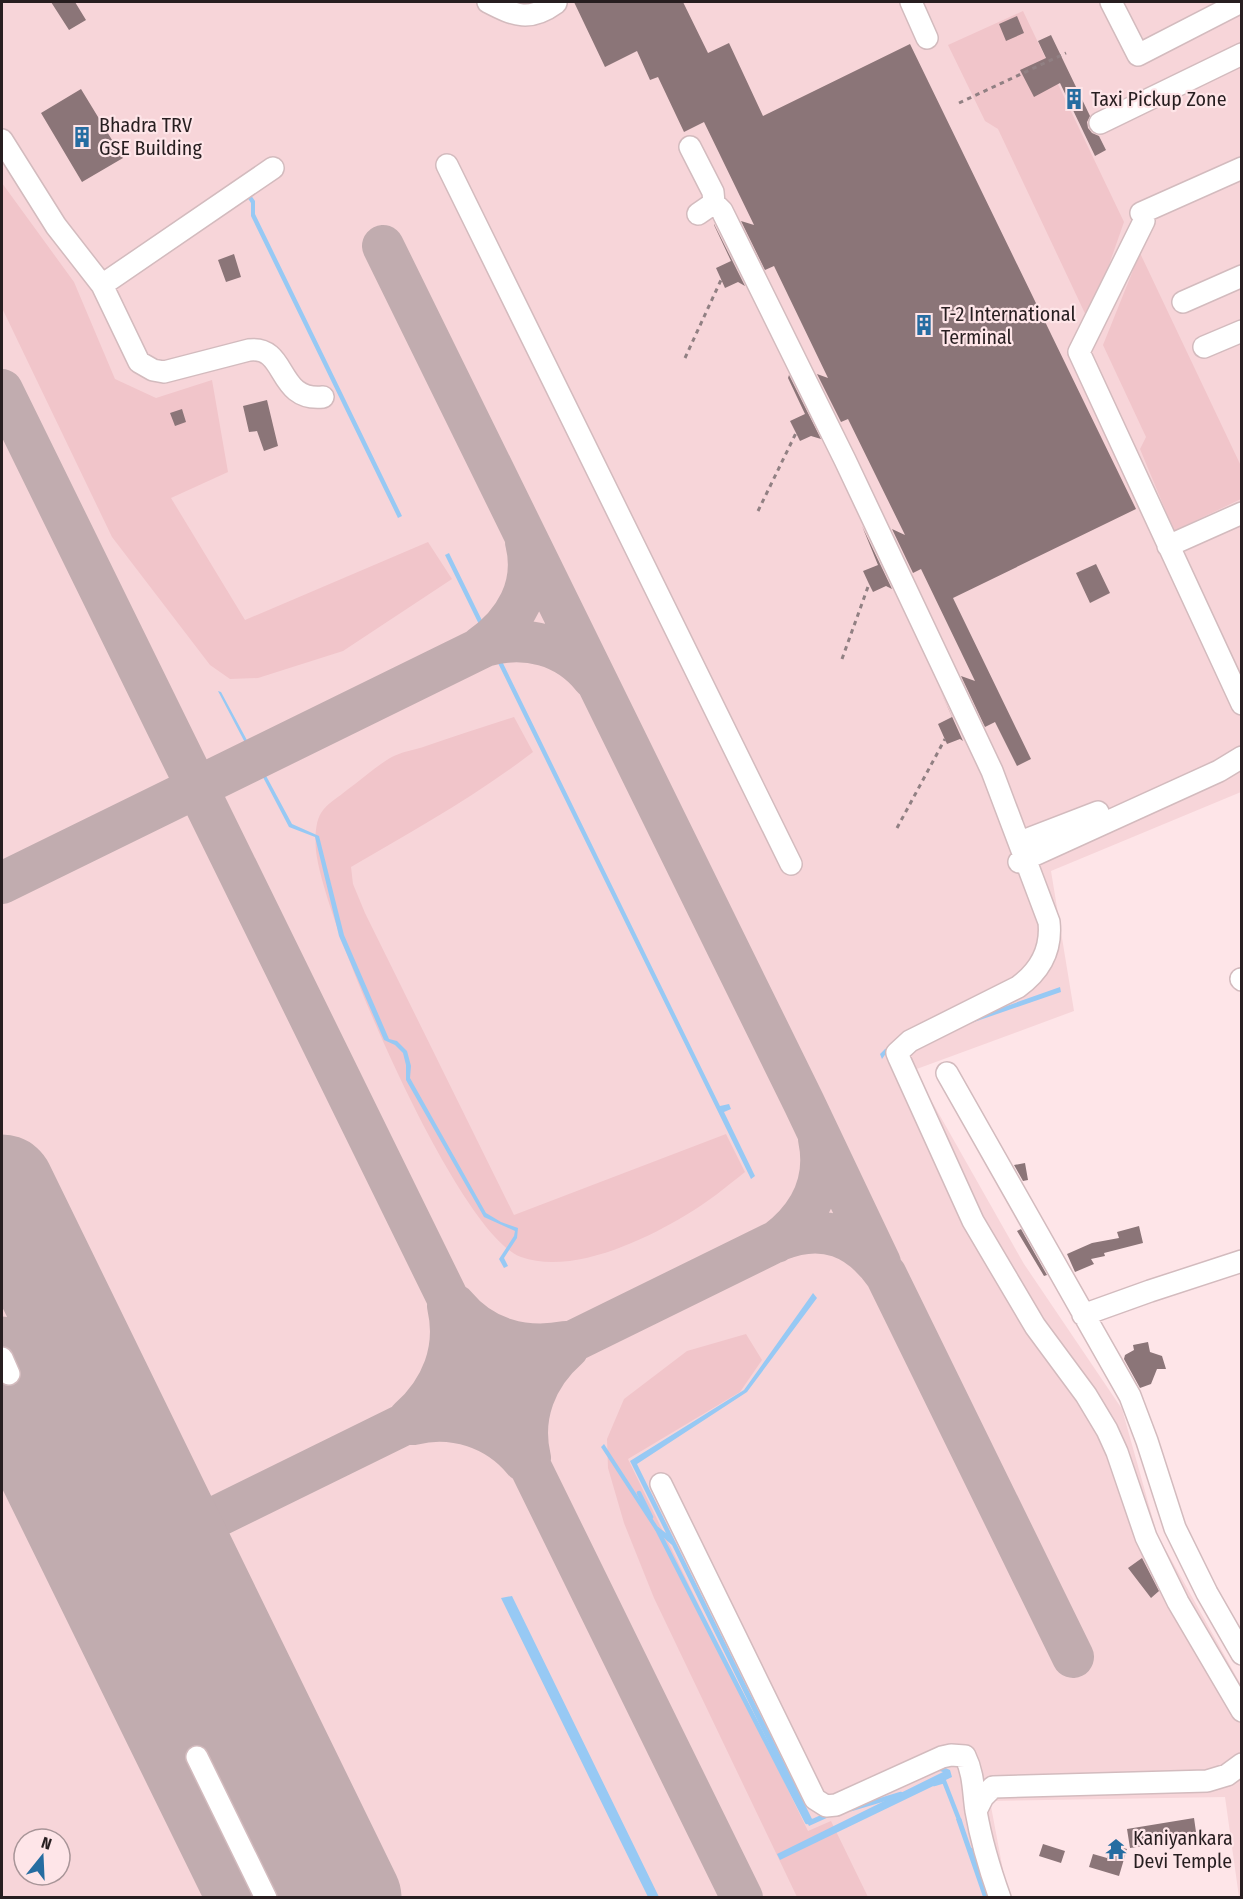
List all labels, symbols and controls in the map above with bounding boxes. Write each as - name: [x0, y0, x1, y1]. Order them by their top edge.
- building icon: Taxi Pickup Zone: [1062, 87, 1086, 111]
- place label: Taxi Pickup Zone: [1091, 87, 1227, 111]
- place label: Bhadra TRV GSE Building: [99, 113, 202, 160]
- building icon: Bhadra TRV GSE Building: [70, 125, 94, 149]
- place label: T-2 International Terminal: [941, 302, 1076, 349]
- building icon: T-2 International Terminal: [912, 313, 936, 337]
- place label: Kaniyankara Devi Temple: [1133, 1826, 1233, 1873]
- north arrow: [12, 1827, 72, 1887]
- text: N: [39, 1833, 54, 1854]
- temple icon: Kaniyankara Devi Temple: [1104, 1837, 1128, 1861]

